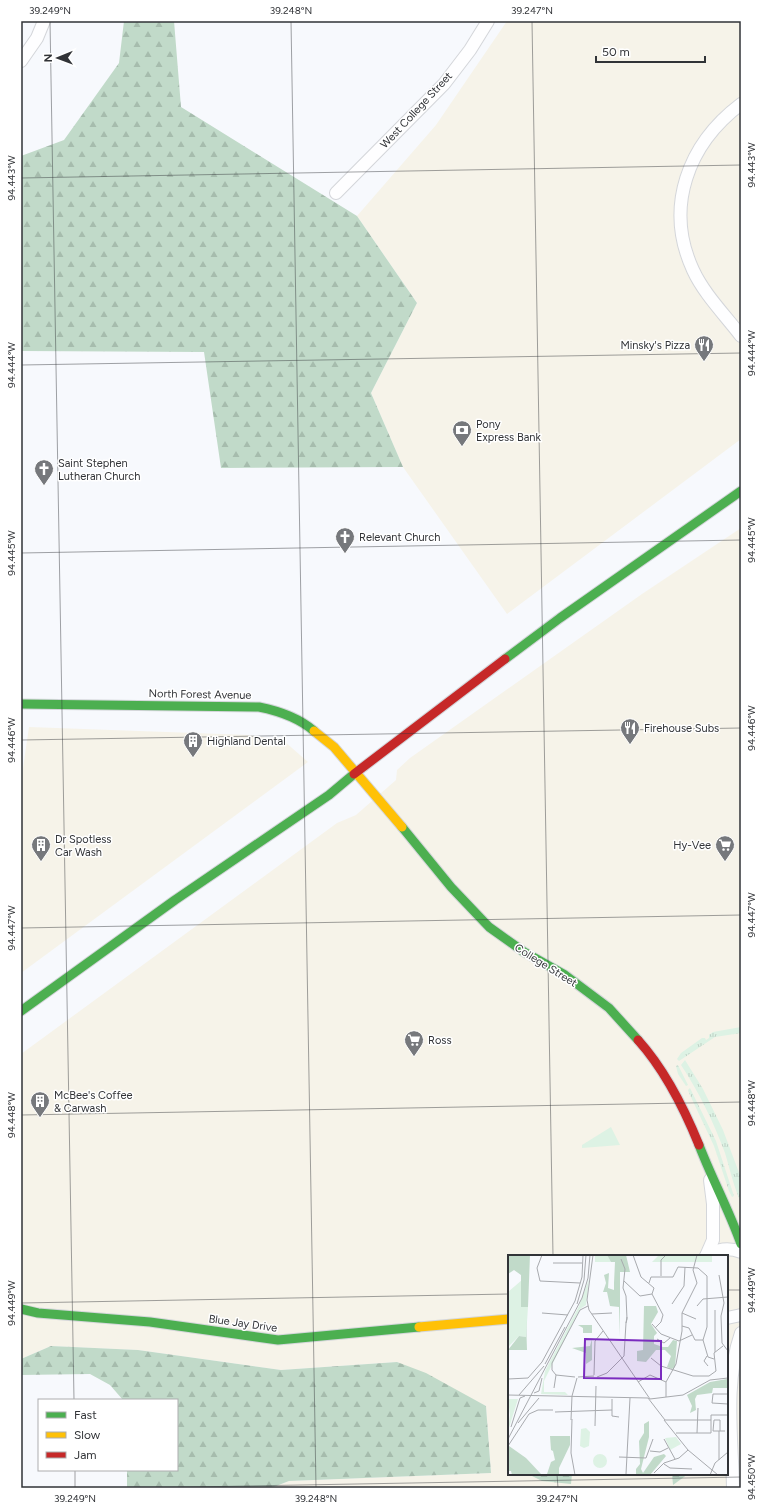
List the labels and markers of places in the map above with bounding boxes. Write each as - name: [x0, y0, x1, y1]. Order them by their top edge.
- restaurant icon: Minsky's Pizza: [693, 334, 715, 362]
- place label: Minsky's Pizza: [620, 339, 690, 352]
- place label: Pony Express Bank: [476, 418, 541, 444]
- bank icon: Pony Express Bank: [451, 419, 473, 447]
- place label: Saint Stephen Lutheran Church: [58, 457, 140, 483]
- church icon: Saint Stephen Lutheran Church: [33, 458, 55, 486]
- church icon: Relevant Church: [334, 526, 356, 554]
- place label: Relevant Church: [359, 531, 440, 544]
- restaurant icon: Firehouse Subs: [619, 717, 641, 745]
- place label: Firehouse Subs: [644, 722, 719, 735]
- building icon: Highland Dental: [182, 730, 204, 758]
- place label: Highland Dental: [207, 735, 286, 748]
- place label: Dr Spotless Car Wash: [55, 833, 111, 859]
- building icon: Dr Spotless Car Wash: [30, 834, 52, 862]
- supermarket icon: Hy-Vee: [714, 834, 736, 862]
- place label: Hy-Vee: [673, 839, 711, 852]
- supermarket icon: Ross: [403, 1029, 425, 1057]
- place label: Ross: [428, 1034, 452, 1047]
- place label: McBee's Coffee & Carwash: [54, 1089, 132, 1115]
- building icon: McBee's Coffee & Carwash: [29, 1090, 51, 1118]

